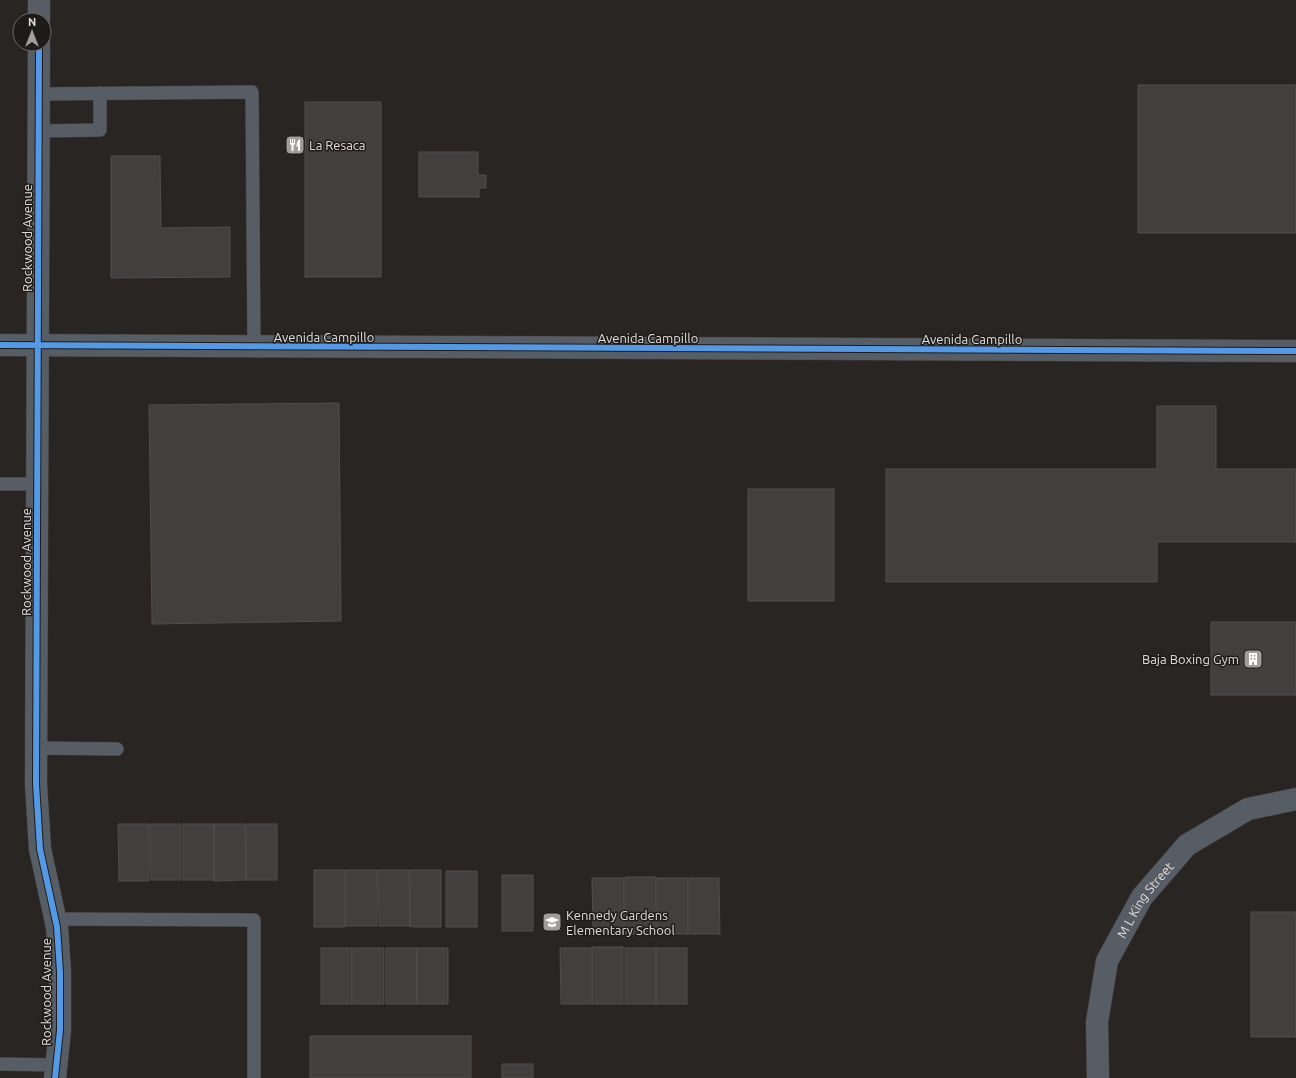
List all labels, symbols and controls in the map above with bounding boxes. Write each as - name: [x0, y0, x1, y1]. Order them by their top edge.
- north arrow: [12, 12, 52, 52]
- text: N: [28, 16, 36, 28]
- restaurant icon: La Resaca: [284, 134, 306, 156]
- place label: La Resaca: [309, 138, 366, 152]
- street label: Rockwood Avenue: [20, 184, 34, 292]
- street label: Avenida Campillo: [274, 330, 374, 344]
- street label: Avenida Campillo: [598, 331, 698, 345]
- street label: Avenida Campillo: [922, 332, 1022, 346]
- street label: Rockwood Avenue: [19, 508, 33, 616]
- building icon: Baja Boxing Gym: [1242, 648, 1264, 670]
- place label: Baja Boxing Gym: [1142, 652, 1239, 666]
- street label: M L King Street: [1114, 859, 1176, 940]
- place label: Kennedy Gardens Elementary School: [566, 908, 675, 937]
- school or university icon: Kennedy Gardens Elementary School: [541, 911, 563, 933]
- street label: Rockwood Avenue: [39, 938, 53, 1046]

